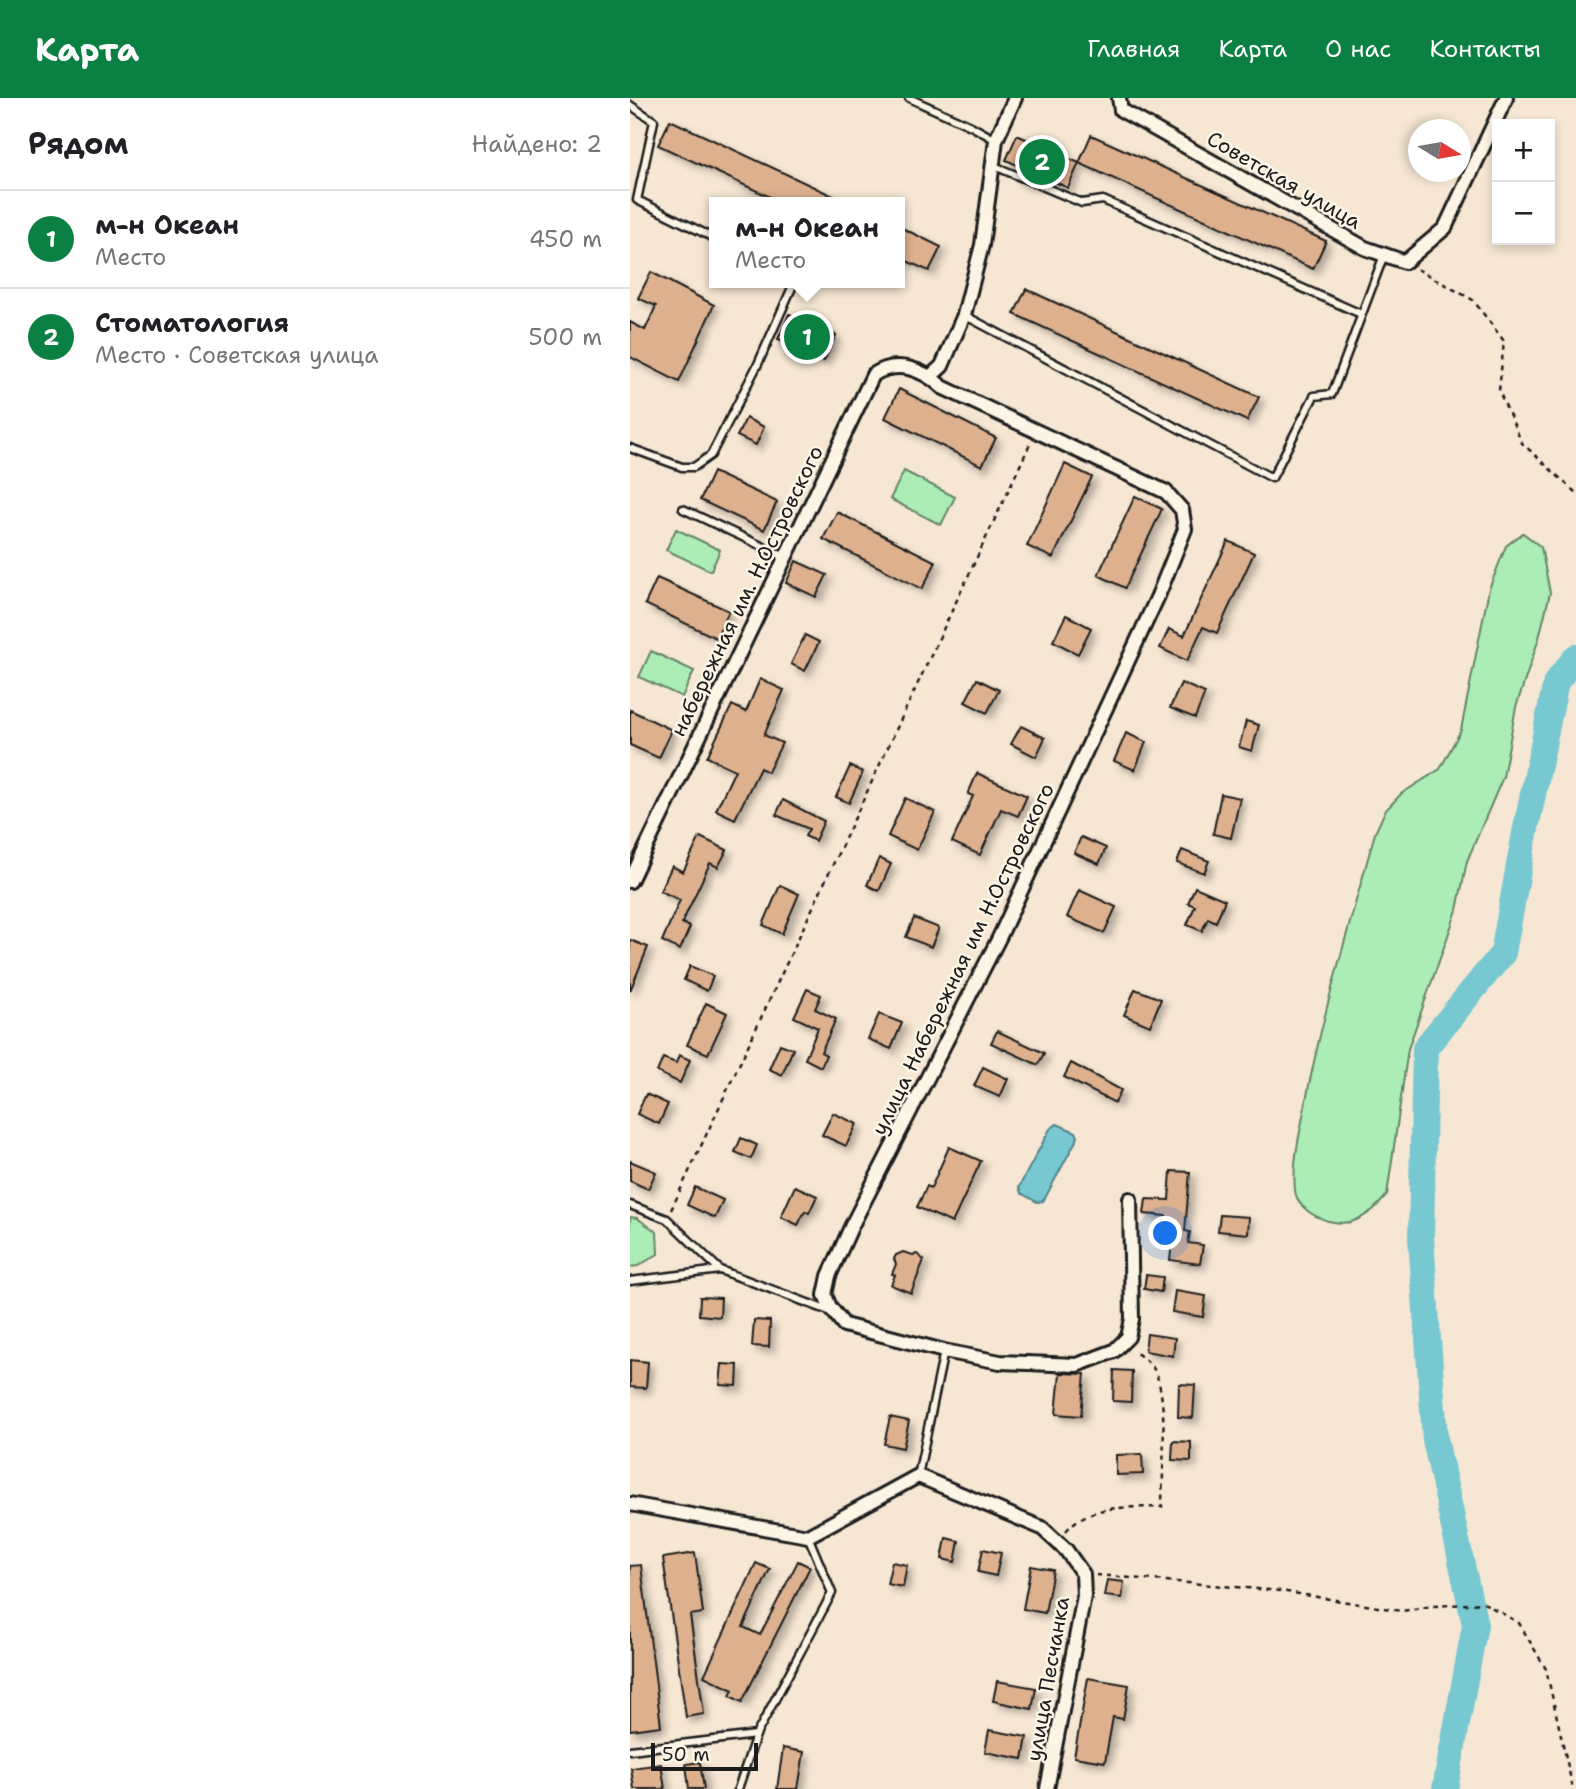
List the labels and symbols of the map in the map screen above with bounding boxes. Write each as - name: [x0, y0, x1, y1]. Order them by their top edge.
- north arrow: [1408, 119, 1471, 182]
- street label: Советская улица: [1202, 124, 1366, 236]
- pin: 2: [1019, 136, 1065, 188]
- pin: 1: [784, 311, 830, 363]
- street label: набережная им. Н.Островского: [664, 441, 830, 741]
- street label: улица Набережная им Н.Островского: [865, 778, 1061, 1140]
- your location: [1148, 1216, 1182, 1250]
- street label: улица Песчанка: [1020, 1595, 1076, 1763]
- scale bar: [651, 1740, 758, 1772]

